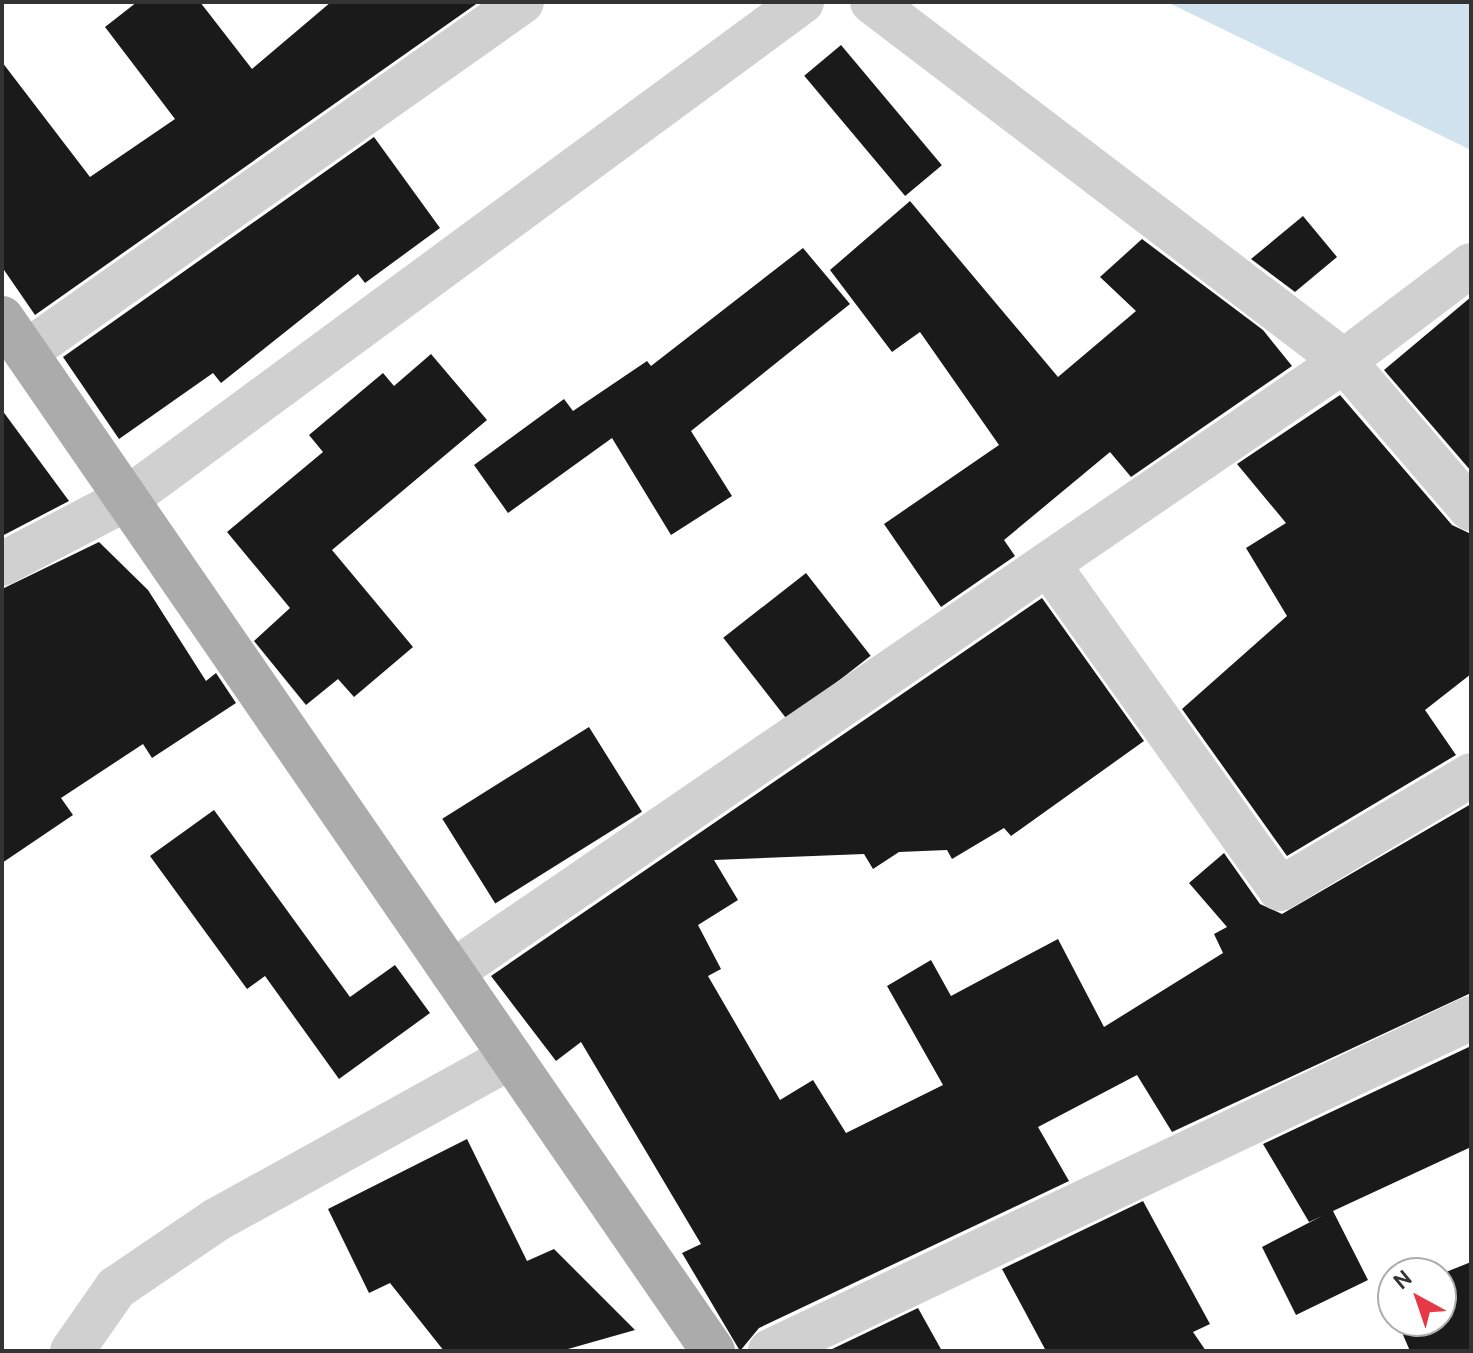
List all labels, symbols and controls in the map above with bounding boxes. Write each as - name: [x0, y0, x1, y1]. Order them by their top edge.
- north arrow: [1377, 1257, 1457, 1337]
- text: N: [1388, 1264, 1417, 1295]

